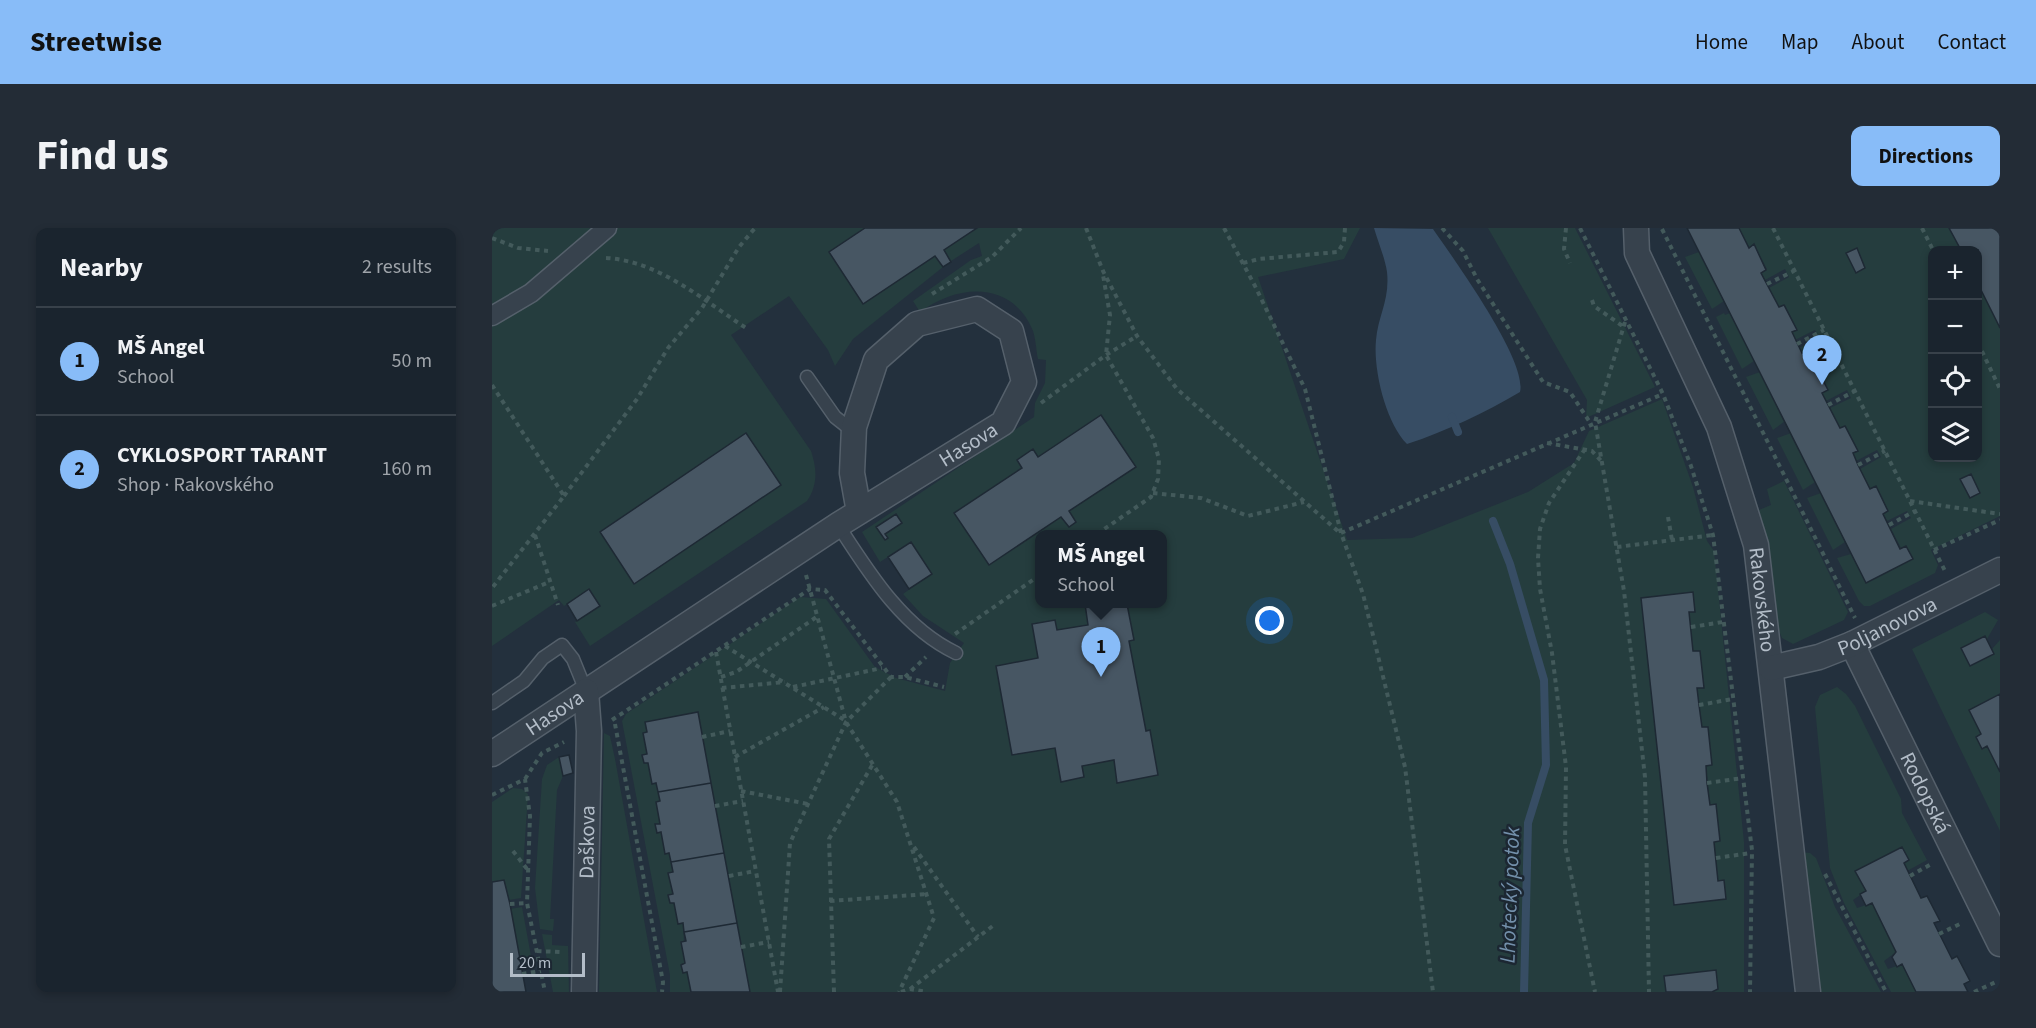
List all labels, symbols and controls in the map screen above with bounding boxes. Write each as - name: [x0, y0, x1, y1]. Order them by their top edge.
- text: Streetwise: [30, 22, 162, 62]
- text: Home: [1695, 27, 1748, 57]
- text: Map: [1781, 27, 1819, 57]
- text: About: [1852, 27, 1904, 57]
- text: Contact: [1937, 27, 2006, 57]
- text: Find us: [36, 126, 169, 186]
- button: Directions: [1851, 126, 2000, 186]
- map controls: [1928, 246, 1982, 462]
- button: +: [1928, 246, 1982, 300]
- text: Nearby: [60, 249, 143, 286]
- text: 2 results: [362, 253, 432, 281]
- button: −: [1928, 300, 1982, 354]
- text: MŠ Angel: [117, 331, 205, 363]
- pin: 2: [1802, 336, 1842, 385]
- text: 1: [74, 347, 85, 375]
- text: 50 m: [392, 347, 432, 375]
- button: locate: [1928, 354, 1982, 408]
- text: School: [117, 363, 174, 391]
- button: layers: [1928, 408, 1982, 462]
- street label: Hasova: [933, 415, 1003, 474]
- text: CYKLOSPORT TARANT: [117, 439, 327, 471]
- text: 2: [74, 455, 85, 483]
- text: 160 m: [382, 455, 432, 483]
- text: Shop · Rakovského: [117, 471, 274, 499]
- popup: [1035, 530, 1167, 608]
- text: MŠ Angel: [1057, 539, 1145, 571]
- street label: Rakovského: [1741, 545, 1783, 654]
- text: School: [1057, 571, 1115, 599]
- street label: Poljanovova: [1833, 589, 1942, 663]
- your location: [1255, 606, 1284, 635]
- pin: 1: [1082, 628, 1120, 677]
- street label: Hasova: [519, 682, 590, 743]
- street label: Rodopská: [1893, 747, 1958, 839]
- street label: Daškova: [571, 805, 603, 879]
- water label: Lhotecký potok: [1492, 826, 1528, 964]
- scale bar: [510, 950, 585, 978]
- text: 20 m: [519, 952, 551, 974]

